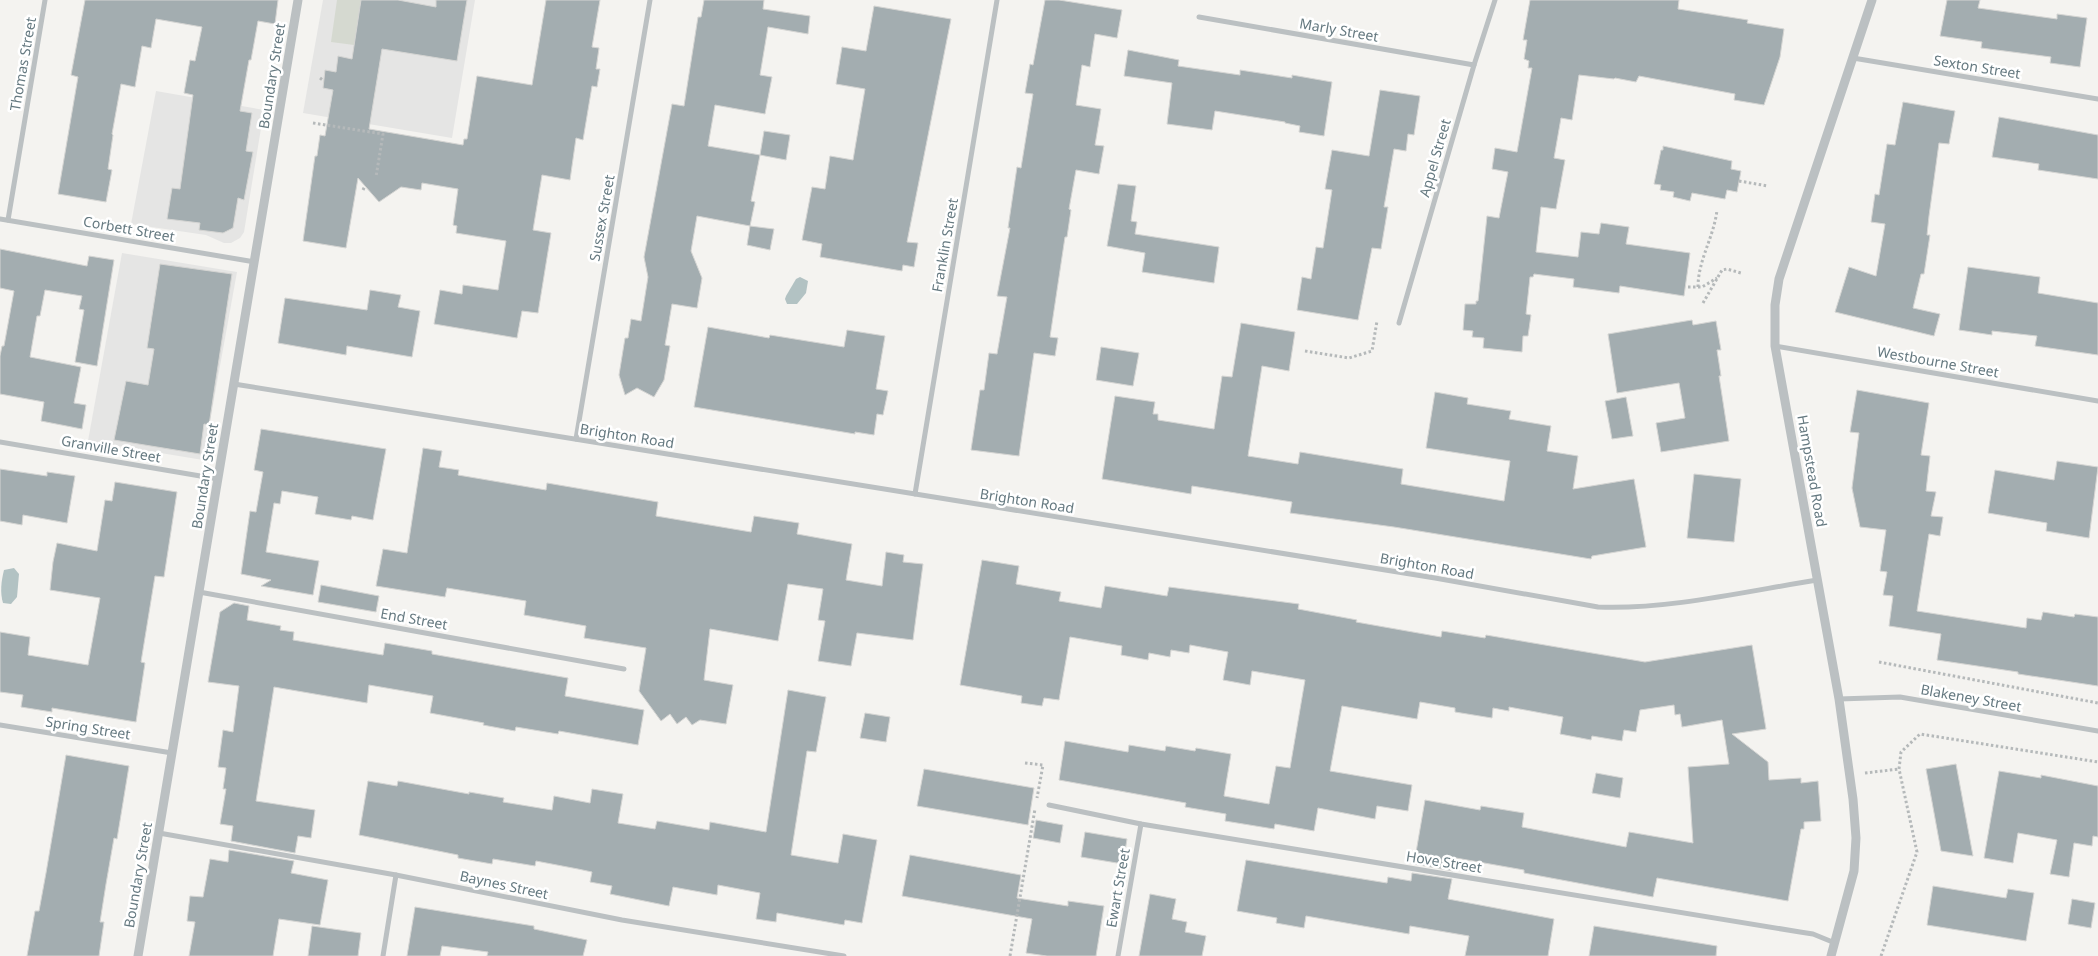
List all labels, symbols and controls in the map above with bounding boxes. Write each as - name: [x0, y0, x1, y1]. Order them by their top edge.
- street label: Marly Street: [1298, 13, 1380, 46]
- street label: Thomas Street: [5, 15, 40, 112]
- street label: Boundary Street: [254, 22, 289, 130]
- street label: Sexton Street: [1932, 50, 2022, 83]
- street label: Appel Street: [1414, 117, 1455, 199]
- street label: Sussex Street: [585, 173, 618, 263]
- street label: Franklin Street: [927, 196, 962, 294]
- street label: Corbett Street: [82, 211, 176, 246]
- street label: Westbourne Street: [1876, 341, 2000, 382]
- street label: Hampstead Road: [1793, 413, 1832, 528]
- street label: Brighton Road: [579, 419, 676, 452]
- street label: Boundary Street: [187, 422, 222, 530]
- street label: Granville Street: [60, 430, 162, 467]
- street label: Brighton Road: [979, 484, 1076, 517]
- street label: Brighton Road: [1379, 548, 1476, 583]
- street label: End Street: [379, 603, 449, 634]
- street label: Blakeney Street: [1919, 679, 2023, 716]
- street label: Spring Street: [44, 711, 132, 744]
- street label: Boundary Street: [119, 821, 156, 929]
- street label: Hove Street: [1405, 846, 1483, 877]
- street label: Ewart Street: [1101, 847, 1134, 929]
- street label: Baynes Street: [458, 866, 550, 903]

